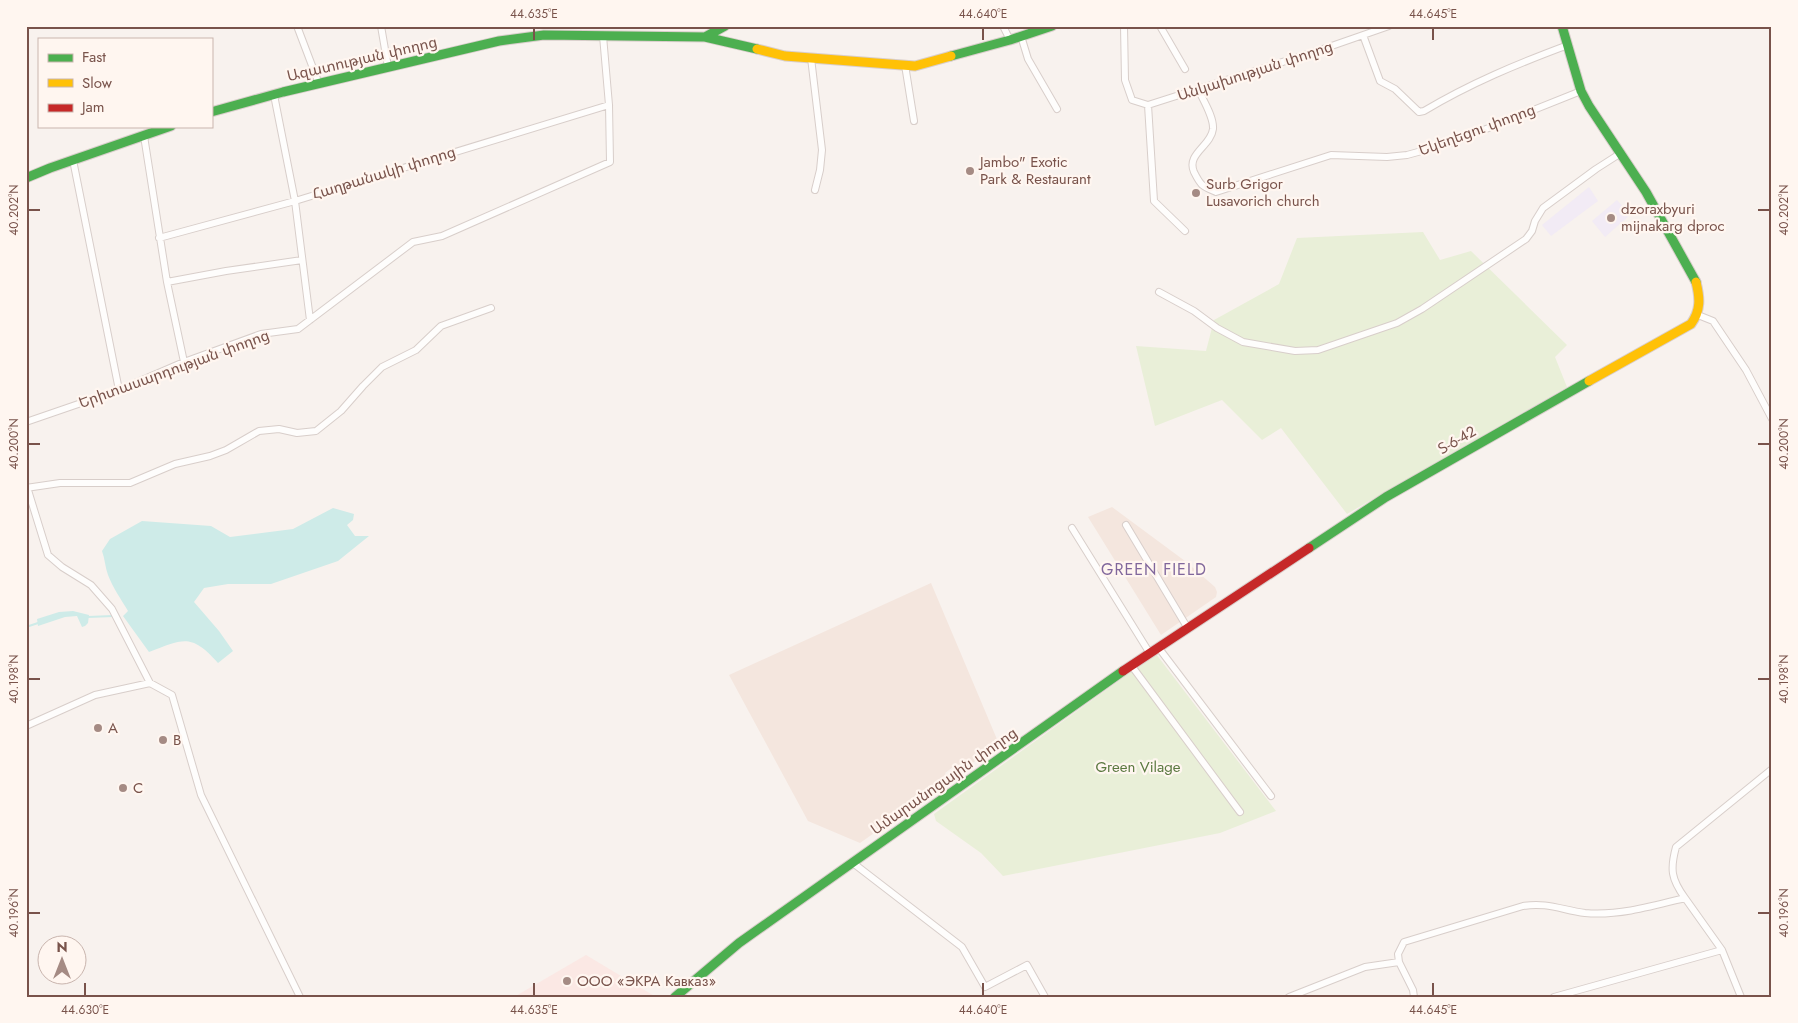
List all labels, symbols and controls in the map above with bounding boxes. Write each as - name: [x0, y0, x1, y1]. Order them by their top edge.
- text: 44.635°E: [510, 5, 558, 23]
- text: 44.640°E: [959, 5, 1007, 23]
- text: 44.645°E: [1409, 5, 1457, 23]
- street label: Ազատության փողոց: [285, 31, 439, 87]
- street label: Անկախության փողոց: [1174, 35, 1336, 107]
- legend: [38, 38, 212, 128]
- text: Fast: [82, 46, 106, 68]
- text: Slow: [82, 72, 113, 94]
- text: Jam: [80, 96, 105, 118]
- street label: Եկեղեցու փողոց: [1416, 99, 1538, 161]
- street label: Հաղթանակի փողոց: [310, 141, 458, 205]
- place label: Jambo" Exotic Park & Restaurant: [978, 151, 1091, 190]
- marker: Jambo" Exotic Park & Restaurant: [964, 165, 976, 177]
- place label: Surb Grigor Lusavorich church: [1206, 173, 1320, 212]
- text: 40.202°N: [5, 184, 23, 236]
- text: 40.202°N: [1775, 184, 1793, 236]
- marker: Surb Grigor Lusavorich church: [1190, 187, 1202, 199]
- place label: dzoraxbyuri mijnakarg dproc: [1621, 198, 1725, 237]
- marker: dzoraxbyuri mijnakarg dproc: [1605, 212, 1617, 224]
- street label: Երիտասարդության փողոց: [75, 324, 273, 414]
- text: 40.200°N: [5, 418, 23, 470]
- text: 40.200°N: [1775, 418, 1793, 470]
- street label: Տ-6-42: [1434, 420, 1480, 460]
- district label: GREEN FIELD: [1101, 558, 1207, 581]
- text: 40.198°N: [5, 654, 23, 704]
- text: 40.198°N: [1775, 654, 1793, 704]
- place label: A: [108, 717, 118, 739]
- marker: A: [92, 722, 104, 734]
- street label: Ամարանոցային փողոց: [866, 722, 1022, 840]
- place label: B: [173, 729, 181, 751]
- marker: B: [157, 734, 169, 746]
- park label: Green Vilage: [1095, 756, 1181, 778]
- place label: C: [133, 777, 143, 799]
- marker: C: [117, 782, 129, 794]
- text: 40.196°N: [5, 888, 23, 938]
- text: 40.196°N: [1775, 888, 1793, 938]
- north arrow: [38, 936, 88, 986]
- text: N: [56, 937, 68, 957]
- place label: ООО «ЭКРА Кавказ»: [577, 970, 717, 992]
- marker: ООО «ЭКРА Кавказ»: [561, 975, 573, 987]
- text: 44.630°E: [61, 1001, 109, 1019]
- text: 44.635°E: [510, 1001, 558, 1019]
- text: 44.640°E: [959, 1001, 1007, 1019]
- text: 44.645°E: [1409, 1001, 1457, 1019]

